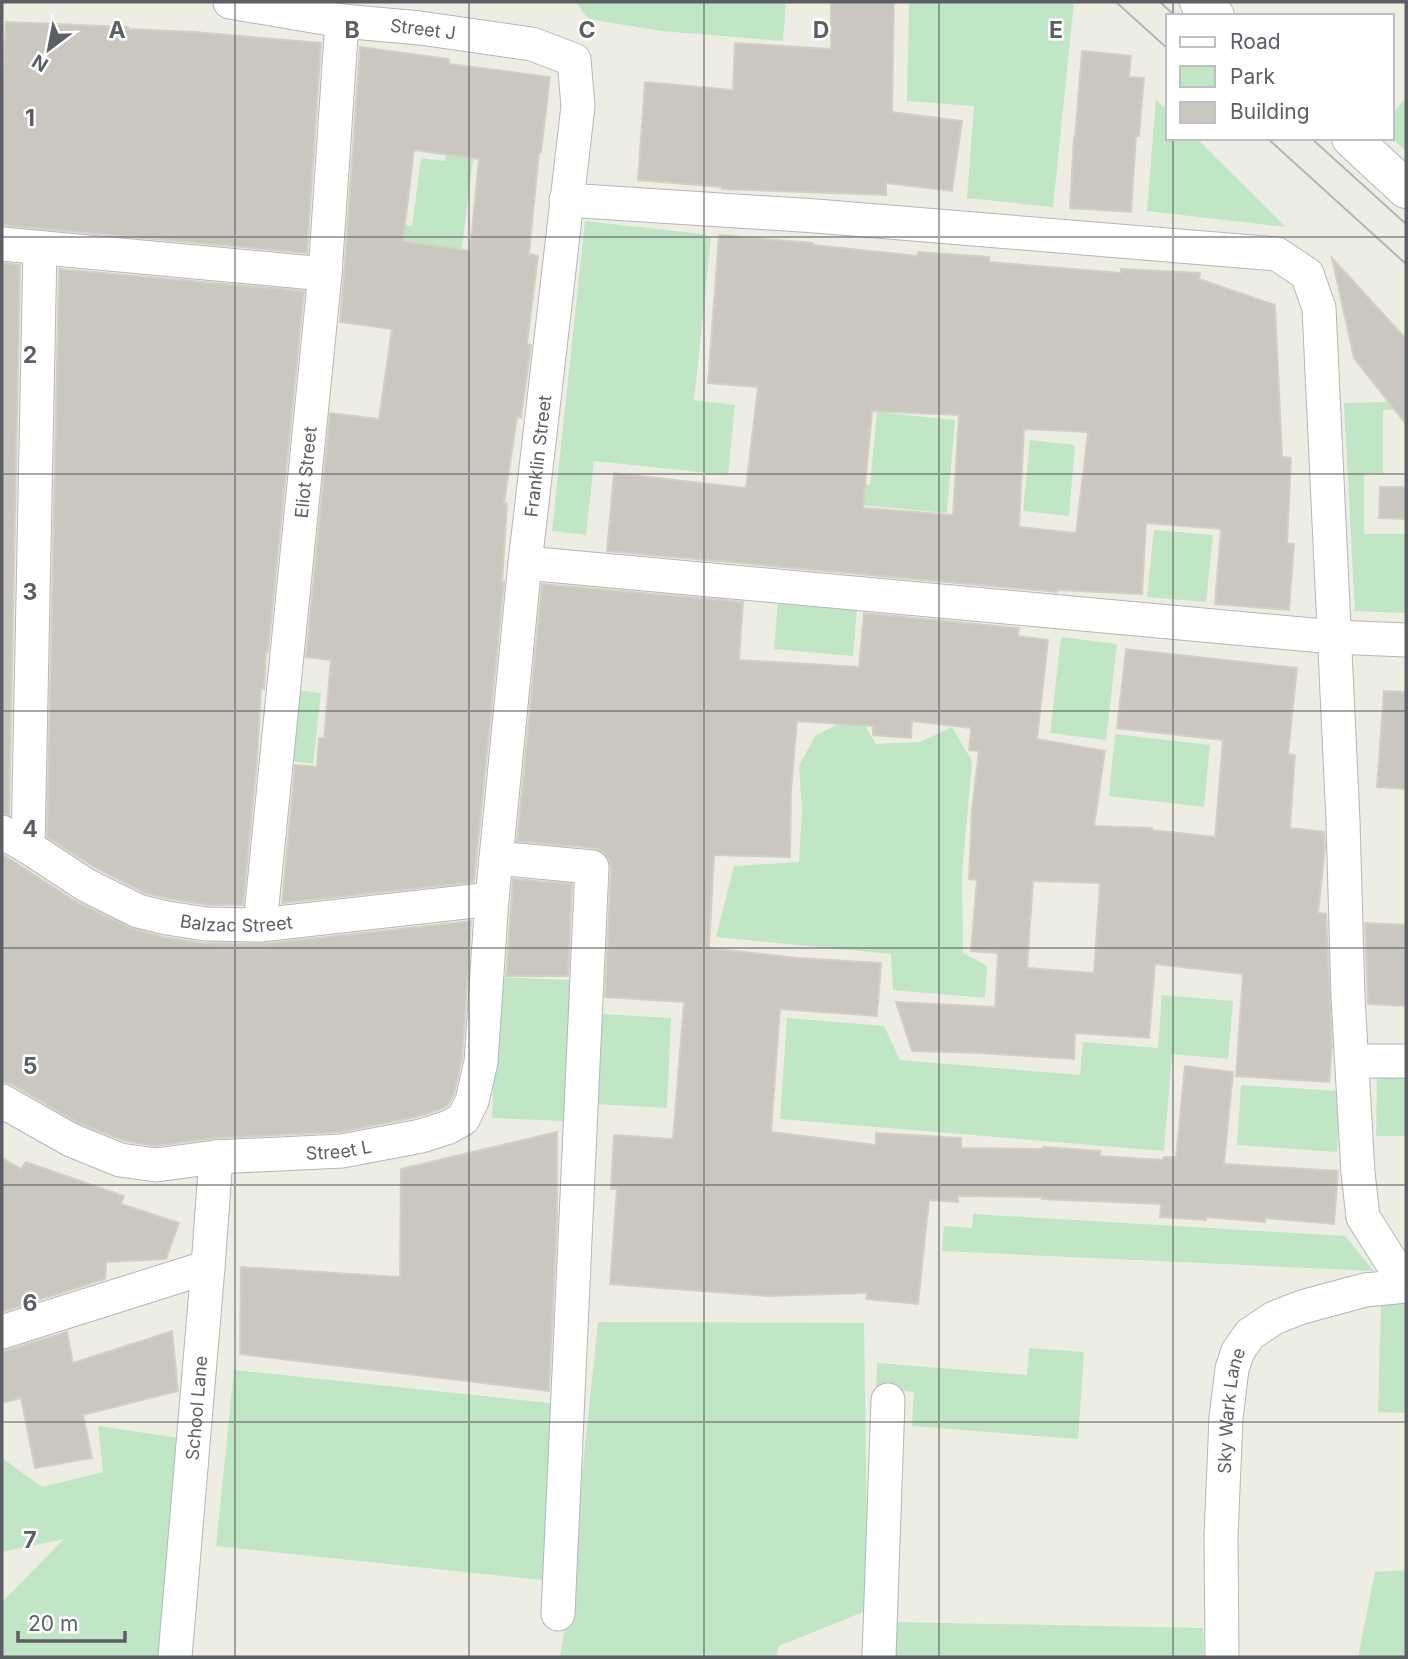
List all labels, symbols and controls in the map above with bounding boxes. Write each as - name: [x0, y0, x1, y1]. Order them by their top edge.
- north arrow: [14, 14, 84, 84]
- legend: [1166, 14, 1394, 140]
- street label: Street J: [389, 15, 457, 43]
- text: A: [108, 16, 126, 44]
- text: B: [344, 16, 360, 44]
- text: C: [578, 16, 596, 44]
- text: D: [813, 16, 829, 44]
- text: E: [1049, 16, 1063, 44]
- text: Road: [1230, 29, 1281, 54]
- text: N: [28, 49, 52, 77]
- text: Park: [1230, 64, 1275, 89]
- text: Building: [1230, 99, 1310, 124]
- text: 1: [25, 104, 35, 132]
- text: 2: [23, 341, 37, 369]
- street label: Franklin Street: [520, 394, 555, 518]
- street label: Eliot Street: [290, 425, 320, 519]
- text: 3: [23, 578, 37, 606]
- text: 4: [22, 815, 38, 843]
- street label: Balzac Street: [179, 910, 294, 936]
- text: 5: [23, 1052, 37, 1080]
- street label: Street L: [305, 1135, 373, 1163]
- text: 6: [23, 1289, 37, 1317]
- street label: Sky Wark Lane: [1213, 1345, 1249, 1474]
- street label: School Lane: [181, 1355, 211, 1461]
- text: 7: [23, 1526, 37, 1554]
- scale bar: [18, 1600, 124, 1644]
- text: 20 m: [28, 1611, 78, 1636]

